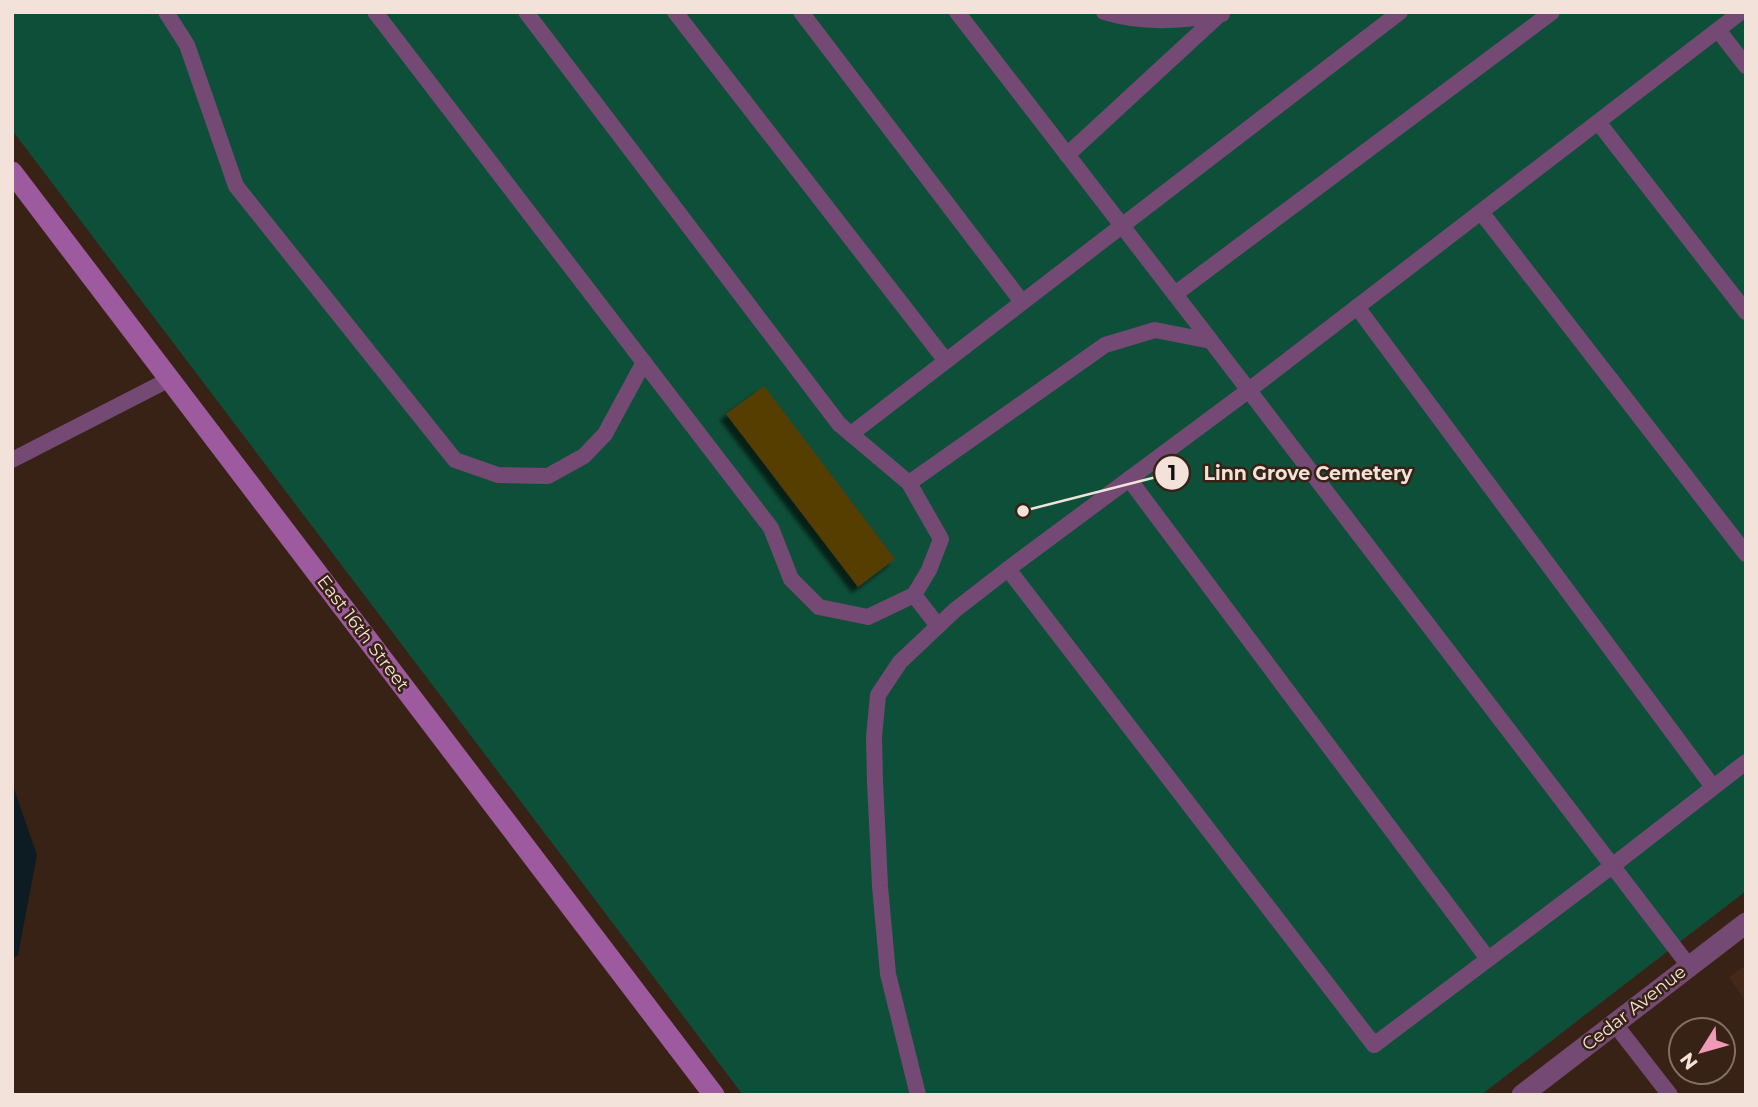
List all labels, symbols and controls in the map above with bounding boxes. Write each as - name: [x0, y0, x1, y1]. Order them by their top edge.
- callout: Linn Grove Cemetery: [1154, 453, 1426, 493]
- text: 1: [1168, 460, 1176, 485]
- text: Linn Grove Cemetery: [1204, 462, 1413, 485]
- street label: East 16th Street: [312, 571, 414, 695]
- street label: Cedar Avenue: [1578, 960, 1690, 1055]
- north arrow: [1667, 1016, 1737, 1086]
- text: N: [1675, 1048, 1703, 1074]

